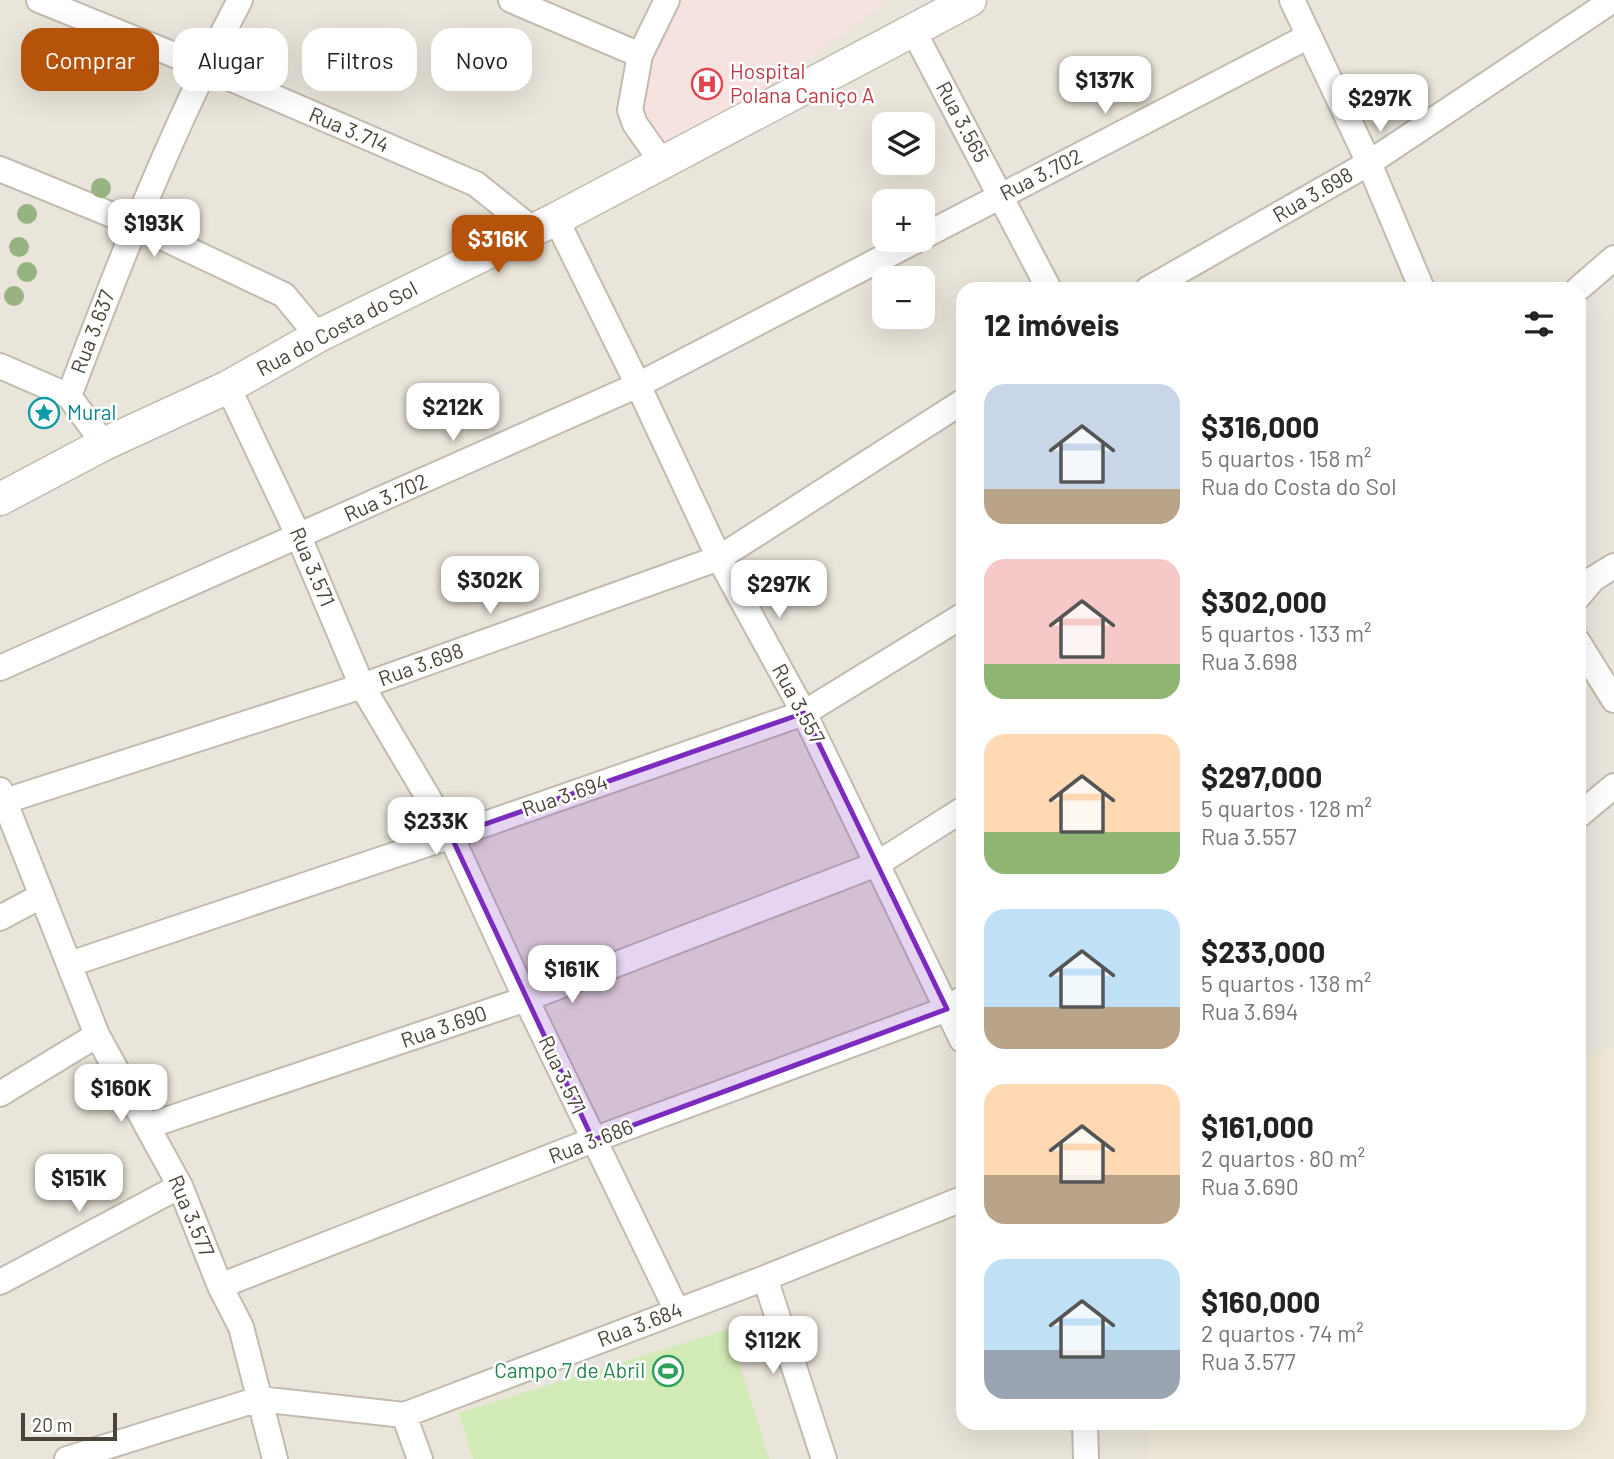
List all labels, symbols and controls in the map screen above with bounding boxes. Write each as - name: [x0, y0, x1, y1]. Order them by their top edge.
- chip: Comprar: [21, 28, 159, 91]
- chip: Alugar: [173, 28, 288, 91]
- chip: Filtros: [302, 28, 417, 91]
- chip: Novo: [431, 28, 532, 91]
- pin: $137K: [1056, 57, 1154, 116]
- place label: Hospital Polana Caniço A: [730, 58, 875, 107]
- text: $137K: [1075, 65, 1135, 93]
- hospital icon: Hospital Polana Caniço A: [690, 67, 724, 101]
- pin: $297K: [1331, 74, 1429, 134]
- street label: Rua 3.565: [932, 77, 995, 166]
- text: $297K: [1348, 83, 1412, 111]
- street label: Rua 3.714: [306, 101, 393, 157]
- map controls: [872, 112, 935, 329]
- button: layers: [872, 112, 935, 175]
- street label: Rua 3.702: [995, 142, 1086, 205]
- street label: Rua 3.698: [1268, 161, 1357, 227]
- button: +: [872, 189, 935, 252]
- pin: $193K: [105, 200, 203, 259]
- text: $193K: [124, 208, 184, 236]
- pin: $316K: [449, 216, 547, 275]
- text: $316K: [468, 224, 528, 252]
- button: −: [872, 266, 935, 329]
- street label: Rua do Costa do Sol: [252, 275, 421, 381]
- street label: Rua 3.637: [64, 286, 119, 377]
- icon: filters: [1520, 305, 1558, 343]
- text: 12 imóveis: [984, 306, 1119, 342]
- pin: $212K: [404, 384, 502, 443]
- text: $212K: [422, 392, 484, 420]
- place icon: Mural: [27, 396, 61, 430]
- place label: Mural: [67, 399, 116, 424]
- text: $316,000: [1201, 408, 1319, 444]
- icon: home: [1040, 412, 1124, 496]
- text: 5 quartos · 158 m²: [1201, 444, 1372, 472]
- street label: Rua 3.702: [340, 467, 431, 526]
- text: Rua do Costa do Sol: [1201, 472, 1397, 500]
- street label: Rua 3.571: [285, 523, 341, 610]
- pin: $302K: [441, 556, 539, 616]
- pin: $297K: [730, 560, 828, 620]
- text: $302K: [457, 565, 523, 593]
- text: $297K: [747, 569, 811, 597]
- text: $302,000: [1201, 583, 1327, 619]
- icon: home: [1040, 587, 1124, 671]
- text: 5 quartos · 133 m²: [1201, 619, 1371, 647]
- street label: Rua 3.698: [375, 637, 466, 690]
- text: Rua 3.698: [1201, 647, 1298, 675]
- street label: Rua 3.557: [768, 659, 831, 748]
- text: $297,000: [1201, 758, 1322, 794]
- icon: home: [1040, 762, 1124, 846]
- street label: Rua 3.694: [518, 768, 611, 821]
- text: 5 quartos · 128 m²: [1201, 794, 1372, 822]
- pin: $233K: [387, 798, 485, 857]
- text: $233K: [404, 806, 468, 834]
- text: Rua 3.557: [1201, 822, 1297, 850]
- text: $233,000: [1201, 933, 1325, 969]
- icon: home: [1040, 937, 1124, 1021]
- pin: $161K: [523, 946, 621, 1005]
- text: $161K: [544, 954, 600, 982]
- text: 5 quartos · 138 m²: [1201, 969, 1372, 997]
- text: Rua 3.694: [1201, 997, 1299, 1025]
- street label: Rua 3.690: [397, 999, 490, 1052]
- street label: Rua 3.571: [534, 1031, 592, 1118]
- pin: $160K: [72, 1064, 170, 1124]
- text: $160K: [90, 1073, 152, 1101]
- text: $161,000: [1201, 1108, 1314, 1144]
- icon: home: [1040, 1112, 1124, 1196]
- street label: Rua 3.686: [545, 1113, 636, 1168]
- text: 2 quartos · 80 m²: [1201, 1144, 1365, 1172]
- pin: $151K: [30, 1154, 128, 1214]
- text: $151K: [51, 1163, 107, 1191]
- street label: Rua 3.577: [164, 1171, 221, 1260]
- text: Rua 3.690: [1201, 1172, 1299, 1200]
- text: $160,000: [1201, 1283, 1320, 1319]
- icon: home: [1040, 1287, 1124, 1371]
- street label: Rua 3.684: [593, 1296, 686, 1351]
- pin: $112K: [724, 1316, 822, 1376]
- text: 2 quartos · 74 m²: [1201, 1319, 1364, 1347]
- text: $112K: [745, 1325, 801, 1353]
- text: Rua 3.577: [1201, 1347, 1296, 1375]
- sports icon: Campo 7 de Abril: [651, 1354, 685, 1388]
- place label: Campo 7 de Abril: [494, 1357, 645, 1382]
- scale bar: [21, 1410, 117, 1442]
- text: 20 m: [32, 1413, 72, 1436]

